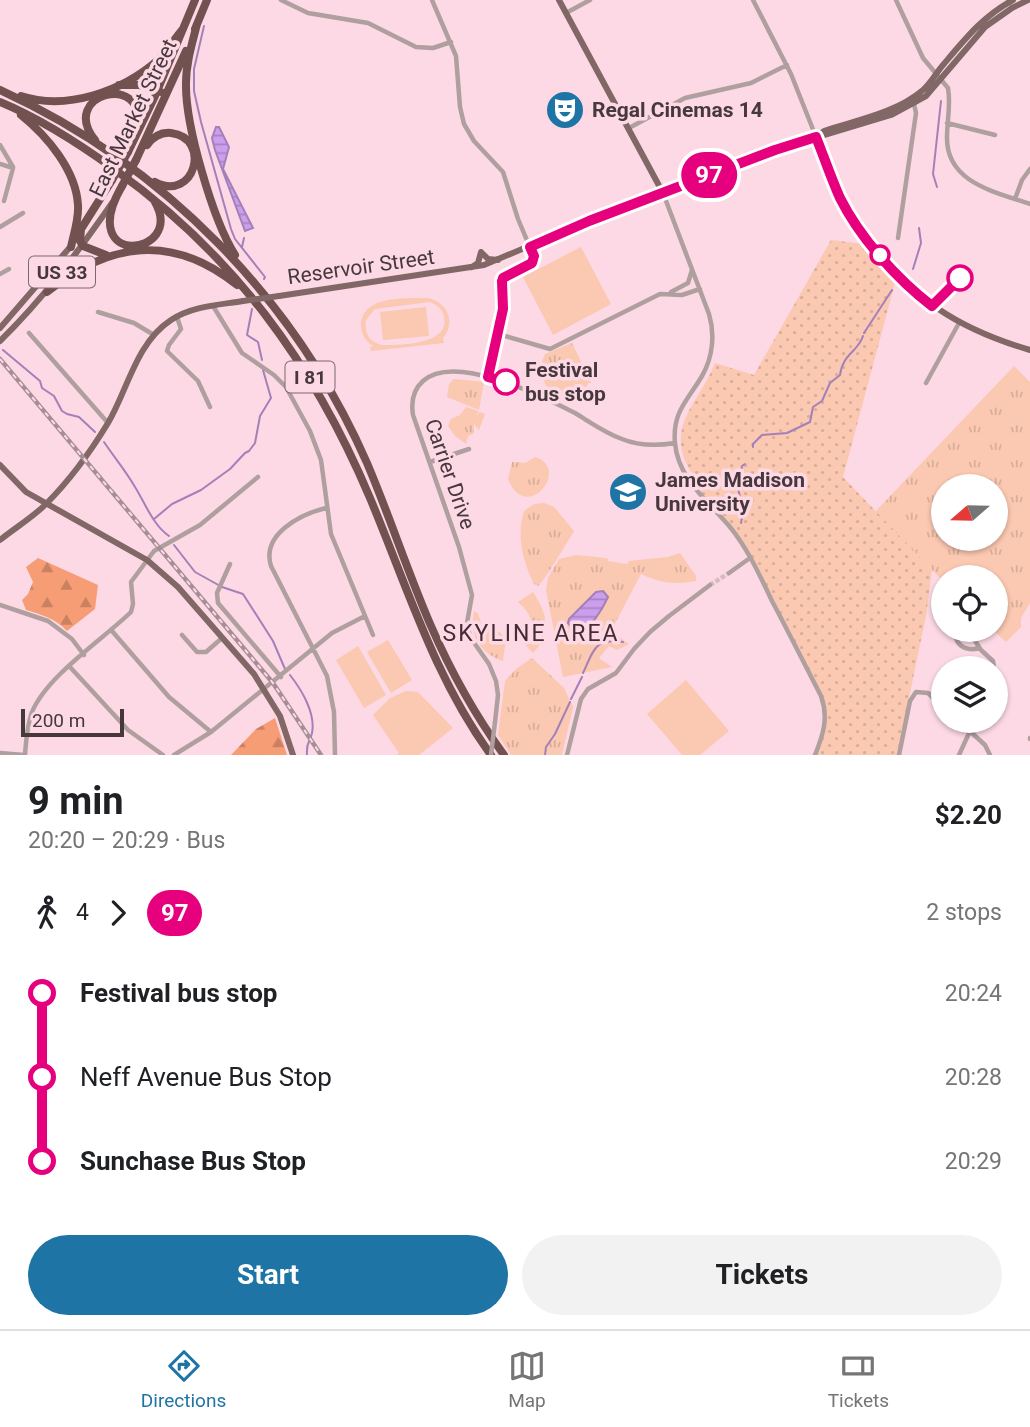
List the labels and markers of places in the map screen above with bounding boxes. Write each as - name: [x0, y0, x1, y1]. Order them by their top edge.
- theatre icon: Regal Cinemas 14: [544, 89, 586, 131]
- place label: Regal Cinemas 14: [592, 98, 763, 122]
- unlabelled marker: [870, 245, 890, 265]
- unlabelled marker: [947, 265, 973, 291]
- place label: Festival bus stop: [525, 358, 606, 406]
- marker: Festival bus stop: [493, 369, 519, 395]
- place label: James Madison University: [655, 468, 805, 516]
- school or university icon: James Madison University: [607, 471, 649, 513]

